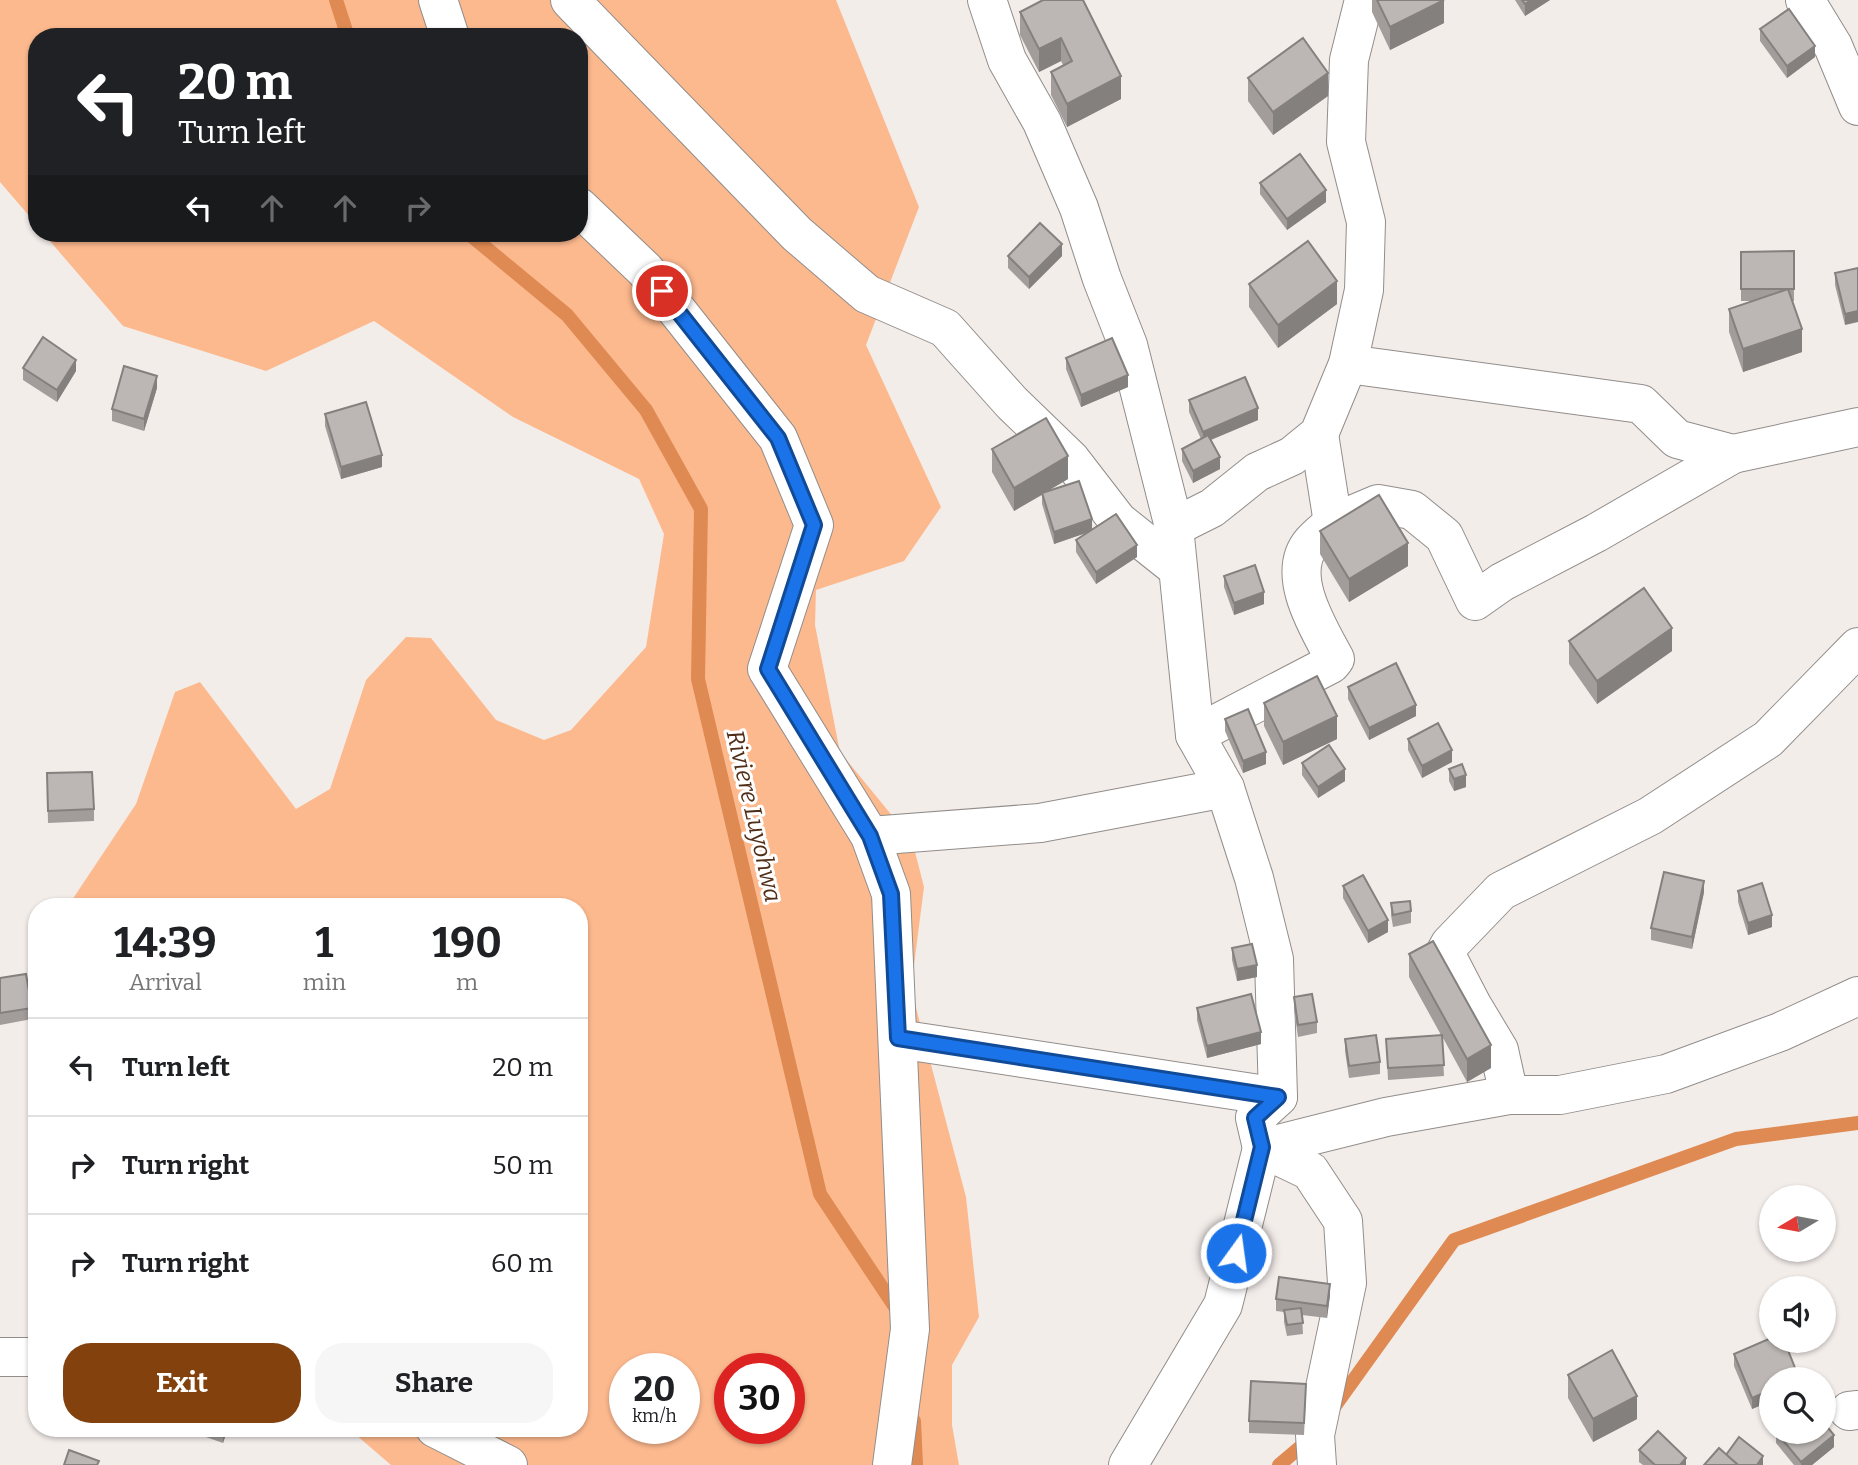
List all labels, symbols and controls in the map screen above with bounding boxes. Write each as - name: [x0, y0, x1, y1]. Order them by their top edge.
- text: 20 m: [178, 53, 292, 112]
- icon: left: [63, 56, 154, 147]
- text: Turn left: [178, 113, 306, 151]
- icon: left: [180, 189, 218, 227]
- icon: ahead: [253, 189, 291, 227]
- icon: ahead: [326, 189, 364, 227]
- icon: right: [399, 189, 437, 227]
- pin: [632, 261, 692, 321]
- icon: arrive: [643, 272, 681, 310]
- water label: Riviere Luyohwa: [721, 727, 787, 905]
- text: 14:39: [114, 918, 217, 968]
- text: 1: [315, 918, 334, 968]
- text: 190: [432, 918, 502, 968]
- text: Arrival: [129, 968, 202, 996]
- text: min: [303, 968, 346, 996]
- text: m: [456, 968, 478, 996]
- icon: left: [63, 1048, 101, 1086]
- text: Turn left: [122, 1052, 230, 1083]
- text: 20 m: [492, 1052, 553, 1083]
- icon: right: [63, 1146, 101, 1184]
- text: Turn right: [122, 1150, 249, 1181]
- text: 50 m: [492, 1150, 553, 1181]
- north arrow: [1759, 1185, 1836, 1262]
- map controls: [1759, 1185, 1836, 1444]
- position arrow: [1199, 1216, 1273, 1290]
- icon: right: [63, 1244, 101, 1282]
- text: Turn right: [122, 1248, 249, 1279]
- text: 60 m: [491, 1248, 553, 1279]
- button: sound: [1759, 1276, 1836, 1353]
- button: Exit: [63, 1343, 301, 1423]
- button: Share: [315, 1343, 553, 1423]
- speed limit sign: 30: [714, 1353, 805, 1444]
- button: search: [1759, 1367, 1836, 1444]
- text: 20: [634, 1368, 675, 1410]
- text: km/h: [632, 1405, 677, 1427]

